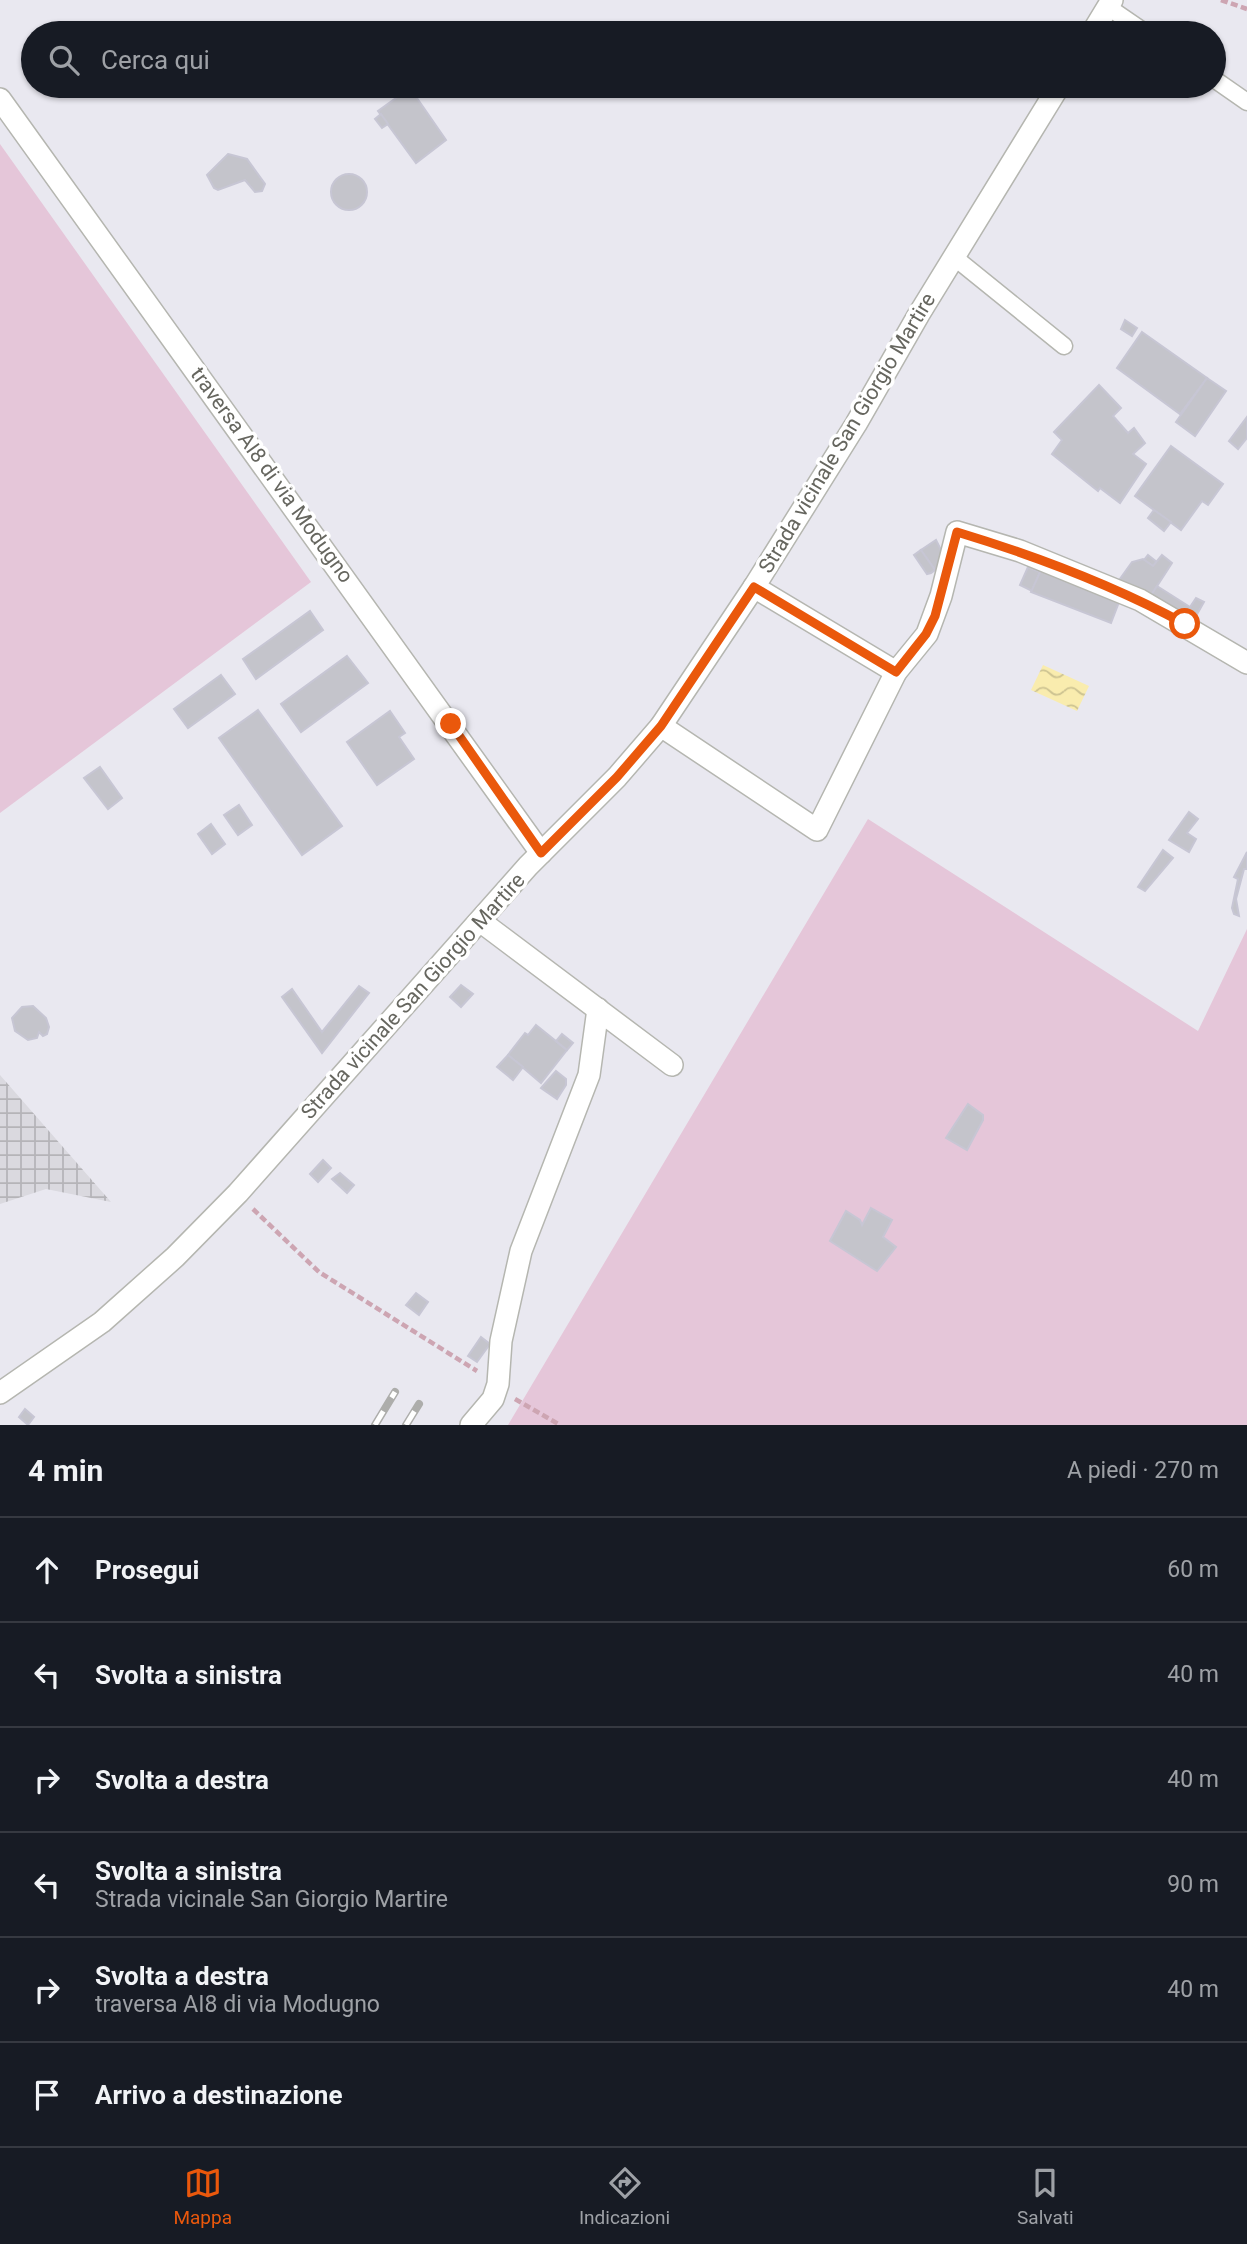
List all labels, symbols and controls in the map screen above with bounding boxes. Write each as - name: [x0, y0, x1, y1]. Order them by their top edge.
- search box: [21, 21, 1226, 98]
- icon: search: [45, 41, 83, 79]
- text: Cerca qui: [101, 45, 210, 75]
- street label: Strada vicinale San Giorgio Martire: [754, 289, 940, 577]
- street label: traversa AI8 di via Modugno: [186, 363, 358, 587]
- route start: [1169, 608, 1200, 639]
- route end: [435, 708, 466, 739]
- street label: Strada vicinale San Giorgio Martire: [296, 868, 530, 1124]
- text: 4 min: [28, 1453, 103, 1488]
- text: A piedi · 270 m: [1067, 1457, 1219, 1484]
- icon: ahead: [28, 1551, 66, 1589]
- text: Prosegui: [95, 1555, 199, 1585]
- text: 60 m: [1167, 1556, 1219, 1583]
- icon: left: [28, 1656, 66, 1694]
- text: Svolta a sinistra: [95, 1660, 282, 1690]
- text: 40 m: [1167, 1661, 1219, 1688]
- icon: right: [28, 1761, 66, 1799]
- text: Svolta a destra: [95, 1765, 269, 1795]
- text: 40 m: [1167, 1766, 1219, 1793]
- text: Svolta a sinistra: [95, 1856, 282, 1886]
- icon: left: [28, 1866, 66, 1904]
- text: 90 m: [1167, 1871, 1219, 1898]
- text: Strada vicinale San Giorgio Martire: [95, 1886, 448, 1913]
- text: Svolta a destra: [95, 1961, 269, 1991]
- icon: right: [28, 1971, 66, 2009]
- text: 40 m: [1167, 1976, 1219, 2003]
- text: traversa AI8 di via Modugno: [95, 1991, 380, 2018]
- icon: arrive: [28, 2076, 66, 2114]
- text: Arrivo a destinazione: [95, 2080, 342, 2110]
- tab: Mappa: [173, 2164, 232, 2229]
- tab: Indicazioni: [579, 2164, 670, 2229]
- tab: Salvati: [1017, 2164, 1074, 2229]

